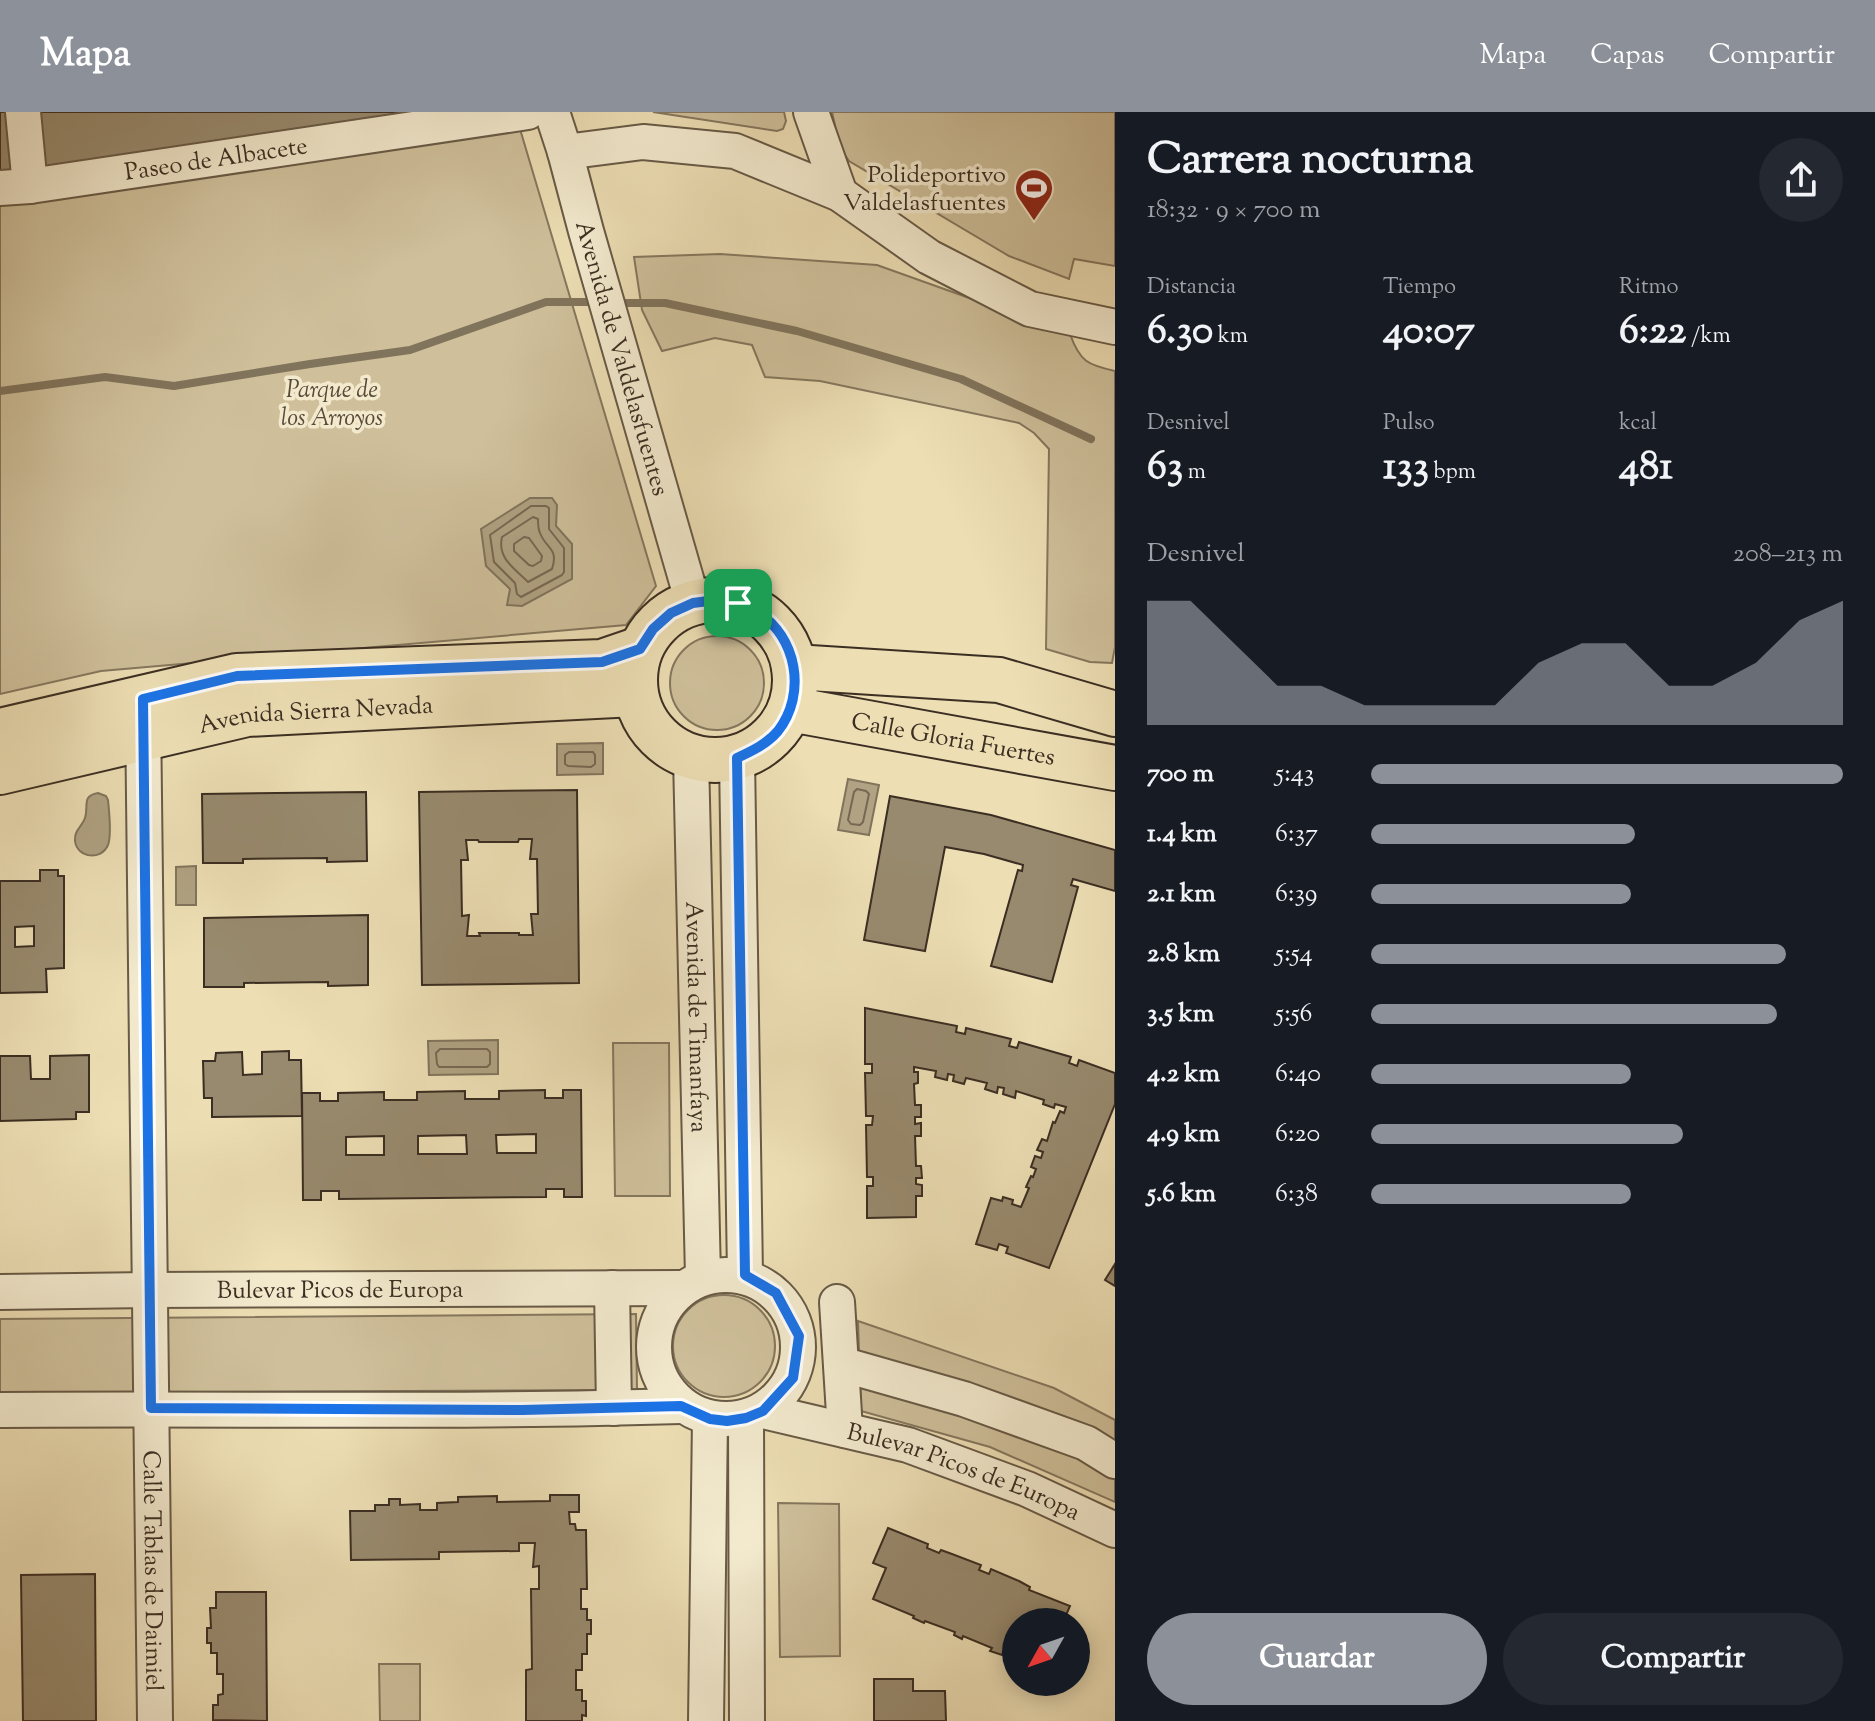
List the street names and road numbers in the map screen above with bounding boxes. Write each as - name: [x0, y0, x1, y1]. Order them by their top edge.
- street label: Paseo de Albacete: [122, 130, 310, 191]
- street label: Avenida de Valdelasfuentes: [565, 217, 676, 500]
- street label: Avenida Sierra Nevada: [195, 689, 434, 744]
- street label: Calle Gloria Fuertes: [848, 705, 1058, 776]
- street label: Avenida de Timanfaya: [675, 901, 715, 1133]
- street label: Bulevar Picos de Europa: [217, 1274, 463, 1309]
- street label: Bulevar Picos de Europa: [843, 1416, 1085, 1530]
- street label: Calle Tablas de Daimiel: [133, 1450, 170, 1692]

